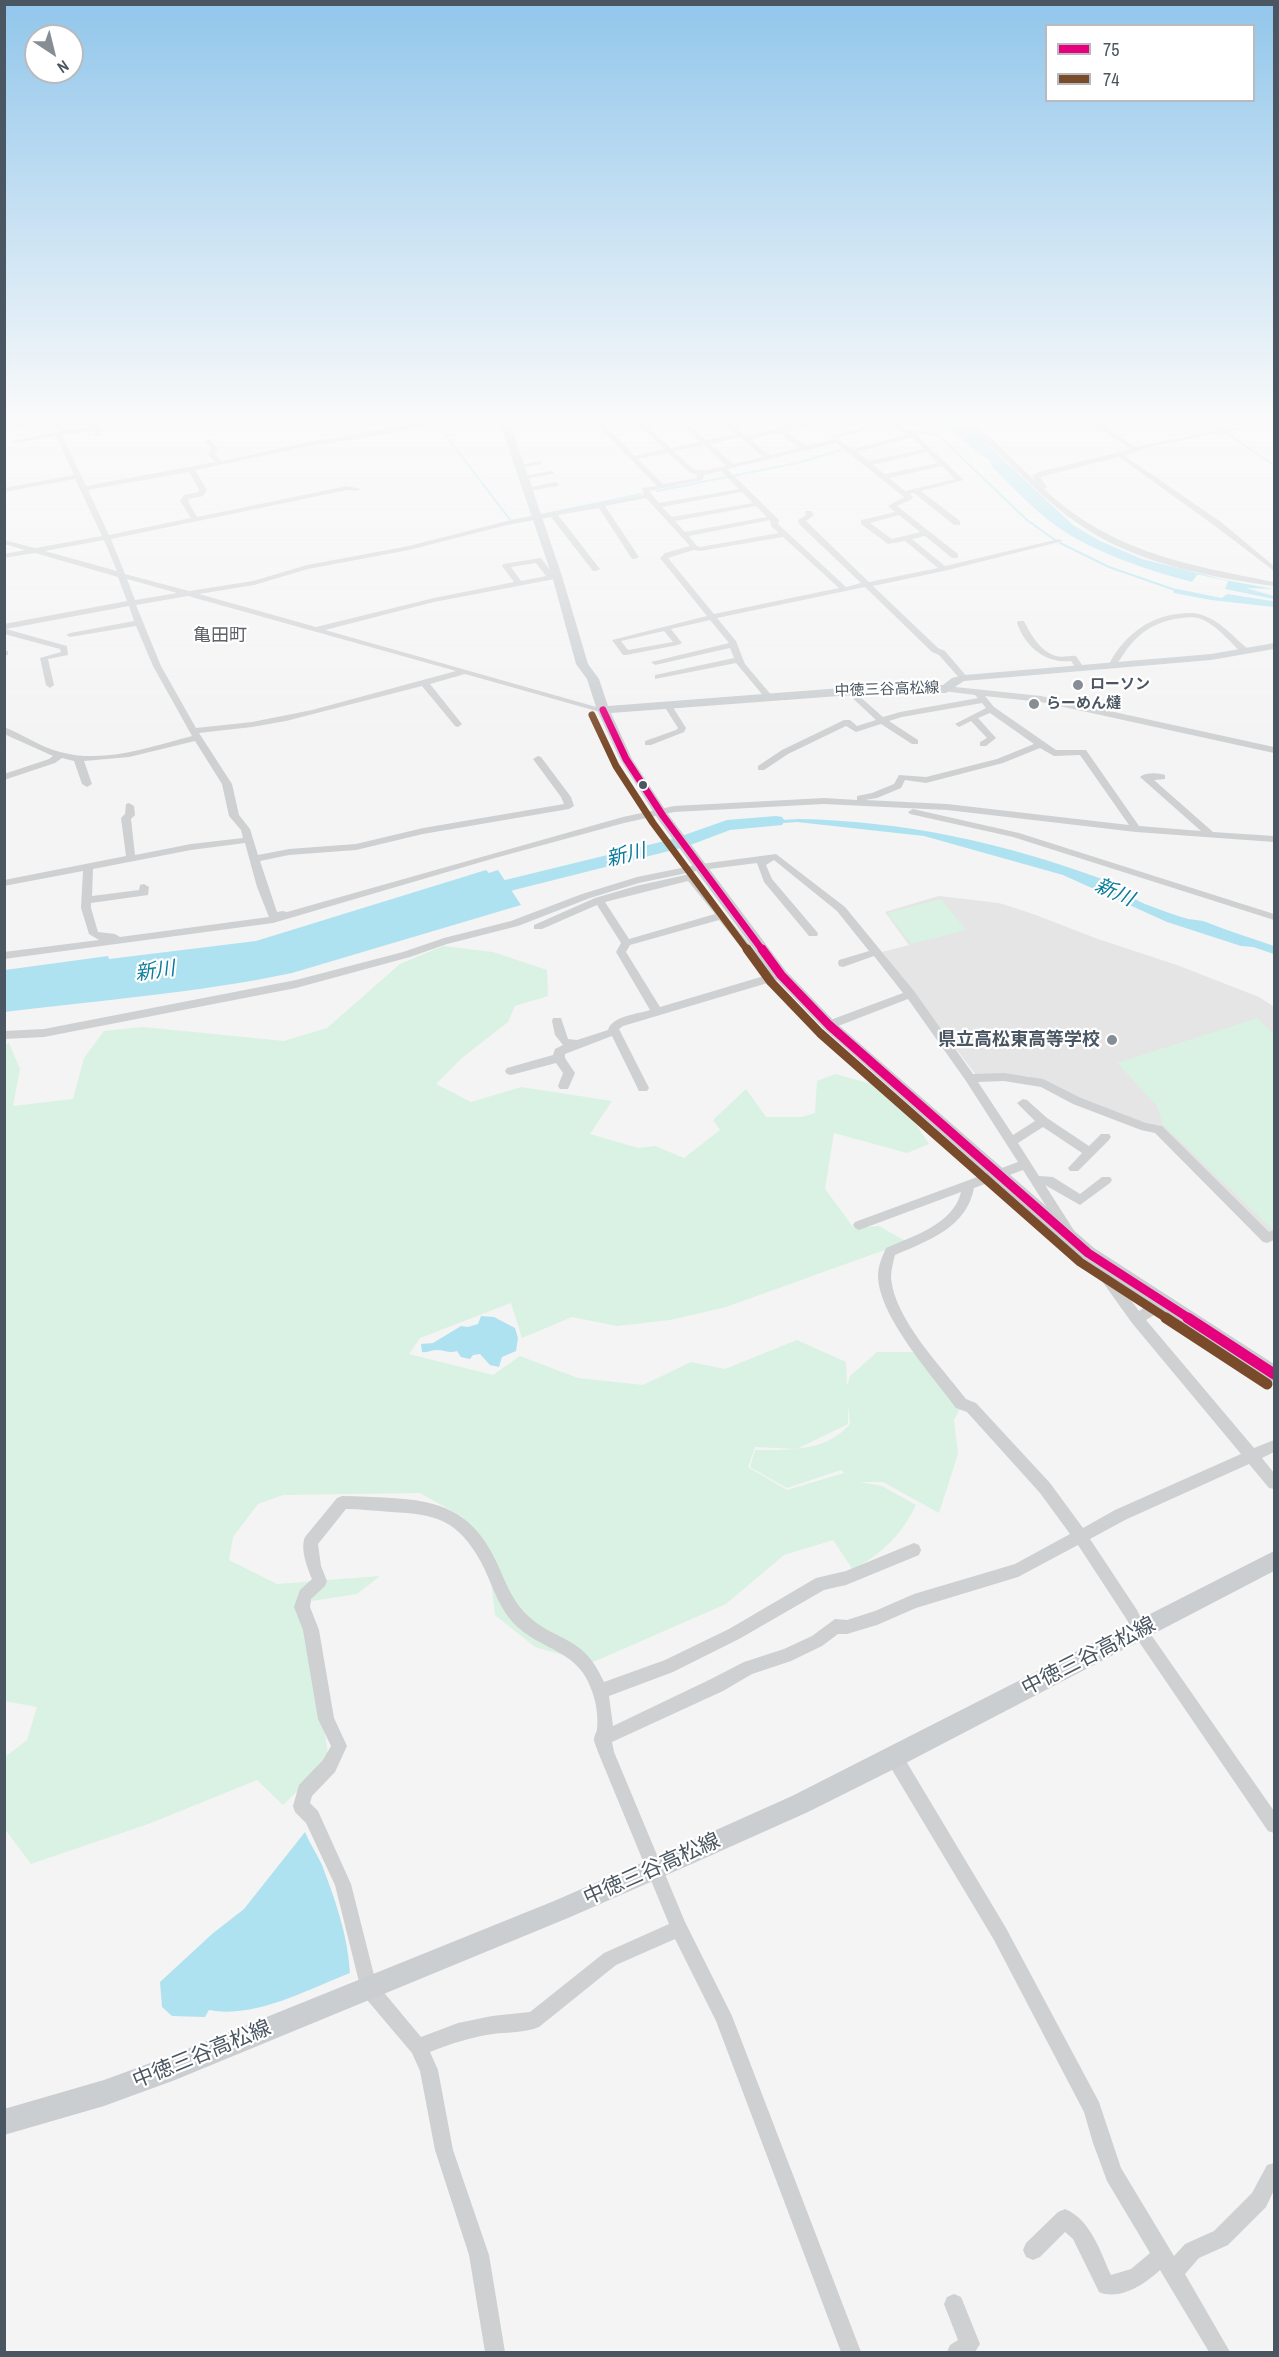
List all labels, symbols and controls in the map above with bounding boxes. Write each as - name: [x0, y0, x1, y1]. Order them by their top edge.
- north arrow: [24, 24, 84, 84]
- legend: [1045, 24, 1255, 102]
- text: 75: [1103, 37, 1119, 62]
- text: N: [53, 55, 73, 79]
- text: 74: [1103, 67, 1119, 92]
- district label: 亀田町: [193, 625, 247, 647]
- place label: ローソン: [1090, 676, 1150, 694]
- marker: ローソン: [1071, 678, 1085, 692]
- street label: 中徳三谷高松線: [834, 679, 940, 701]
- place label: らーめん燵: [1046, 695, 1121, 713]
- marker: らーめん燵: [1027, 697, 1041, 711]
- unlabelled marker: [637, 779, 649, 791]
- water label: 新川: [604, 840, 648, 872]
- water label: 新川: [1091, 874, 1137, 912]
- water label: 新川: [134, 957, 176, 987]
- place label: 県立高松東高等学校: [938, 1029, 1100, 1051]
- marker: 県立高松東高等学校: [1105, 1033, 1119, 1047]
- street label: 中徳三谷高松線: [1018, 1612, 1160, 1702]
- street label: 中徳三谷高松線: [580, 1829, 724, 1911]
- street label: 中徳三谷高松線: [129, 2016, 275, 2094]

